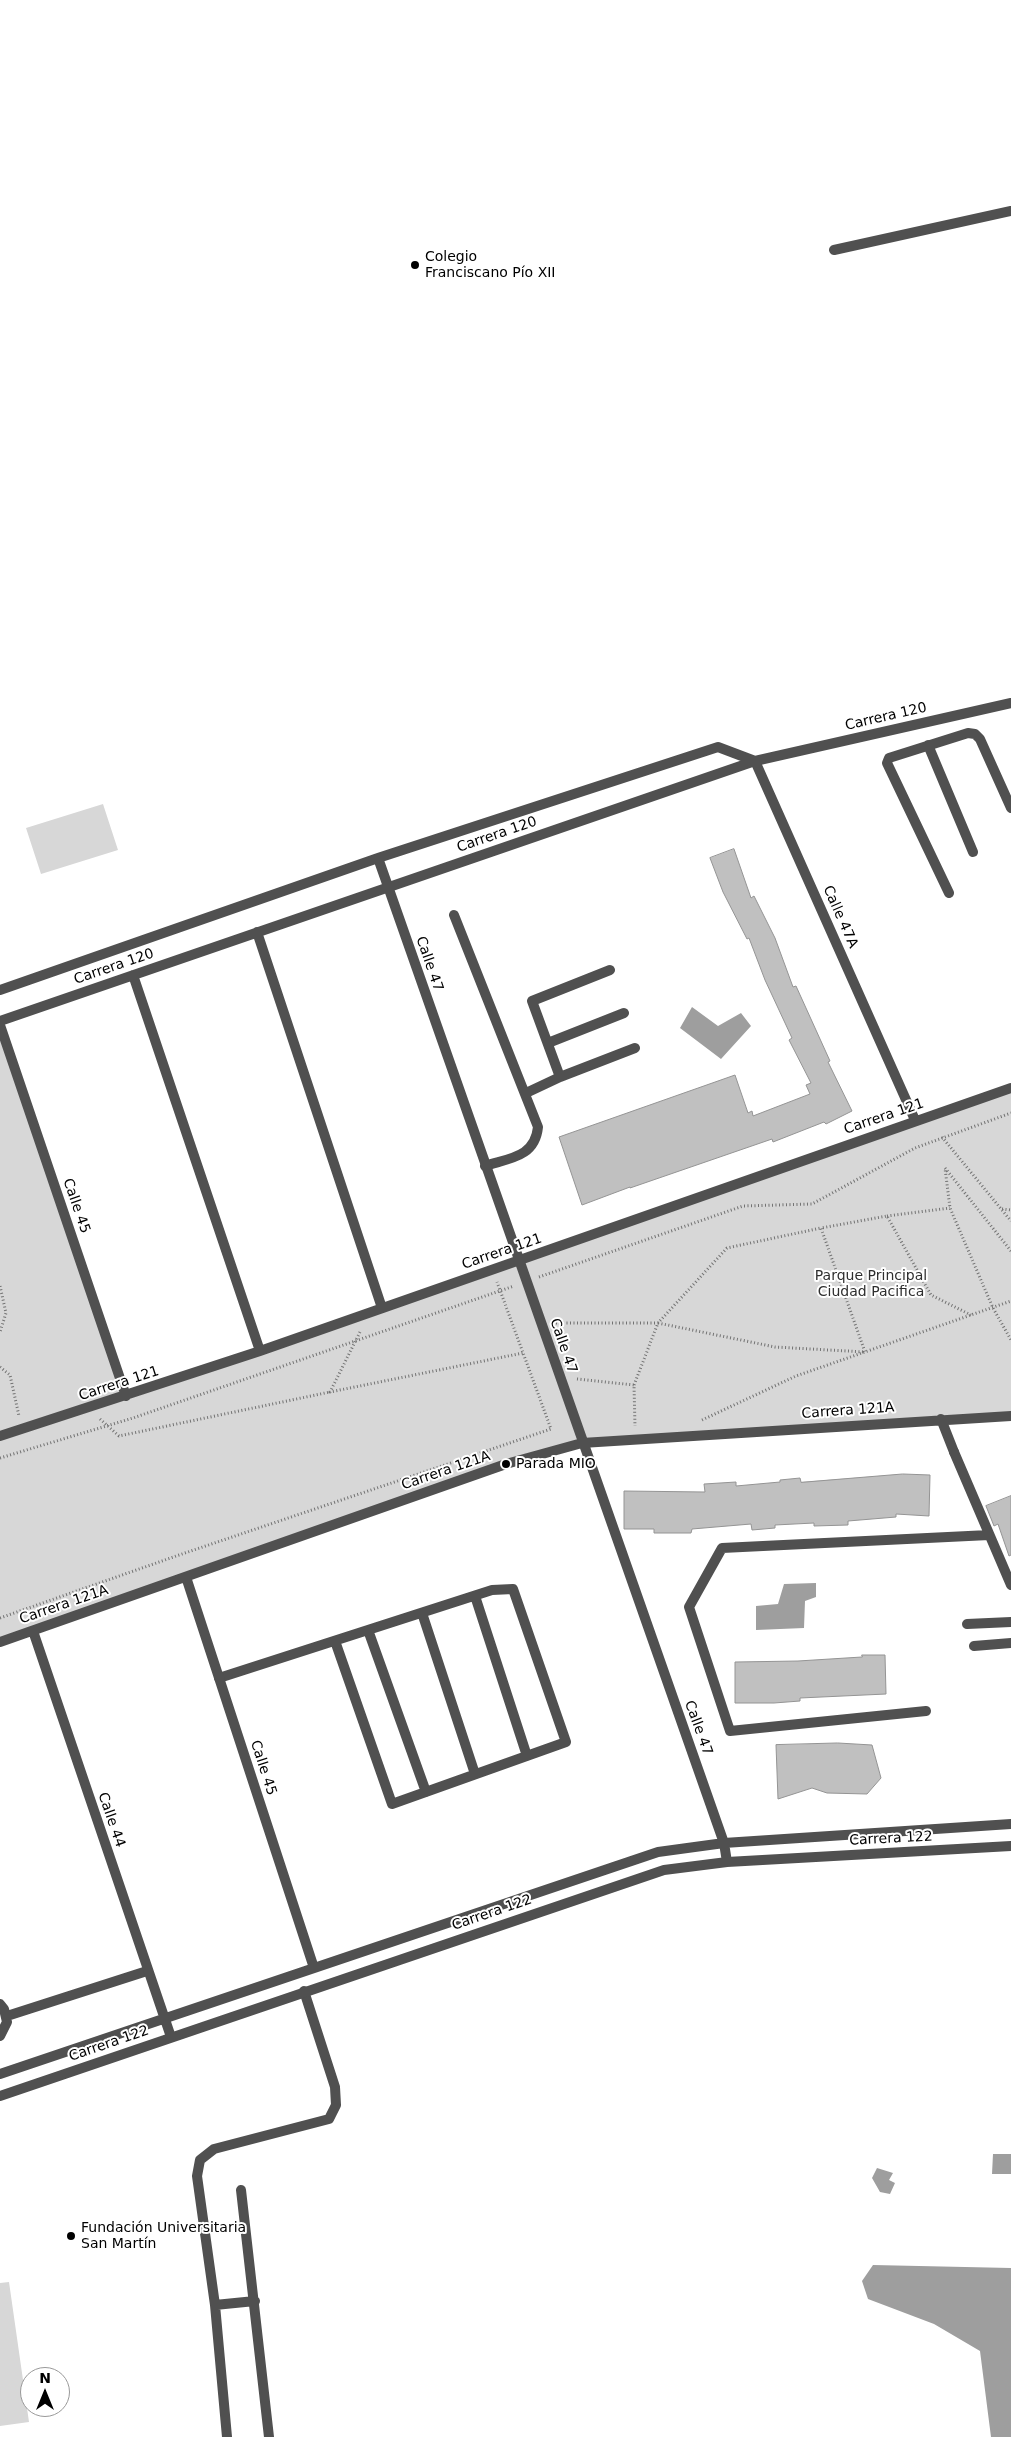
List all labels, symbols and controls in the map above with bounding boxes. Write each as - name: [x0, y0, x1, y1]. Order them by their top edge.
- place label: Colegio Franciscano Pío XII: [425, 249, 555, 282]
- marker: Colegio Franciscano Pío XII: [409, 259, 421, 271]
- street label: Carrera 120: [843, 699, 929, 735]
- street label: Carrera 120: [455, 813, 539, 857]
- street label: Calle 47A: [819, 883, 861, 951]
- street label: Calle 47: [412, 934, 446, 994]
- street label: Carrera 120: [72, 945, 156, 989]
- street label: Carrera 121: [842, 1095, 926, 1139]
- street label: Calle 45: [59, 1176, 93, 1236]
- street label: Carrera 121: [460, 1230, 544, 1274]
- park label: Parque Principal Ciudad Pacifica: [815, 1268, 927, 1300]
- street label: Calle 47: [546, 1316, 580, 1376]
- street label: Carrera 121: [77, 1363, 161, 1405]
- street label: Carrera 121A: [801, 1399, 895, 1423]
- street label: Carrera 121A: [399, 1448, 493, 1494]
- place label: Parada MIO: [516, 1456, 596, 1472]
- marker: Parada MIO: [500, 1458, 512, 1470]
- street label: Carrera 121A: [17, 1582, 111, 1628]
- street label: Calle 47: [680, 1698, 716, 1758]
- street label: Calle 45: [246, 1738, 280, 1798]
- street label: Calle 44: [94, 1790, 128, 1850]
- street label: Carrera 122: [849, 1828, 933, 1850]
- street label: Carrera 122: [450, 1891, 534, 1935]
- street label: Carrera 122: [67, 2022, 151, 2066]
- place label: Fundación Universitaria San Martín: [81, 2220, 246, 2252]
- marker: Fundación Universitaria San Martín: [65, 2230, 77, 2242]
- north arrow: [20, 2367, 70, 2417]
- text: N: [39, 2370, 51, 2386]

